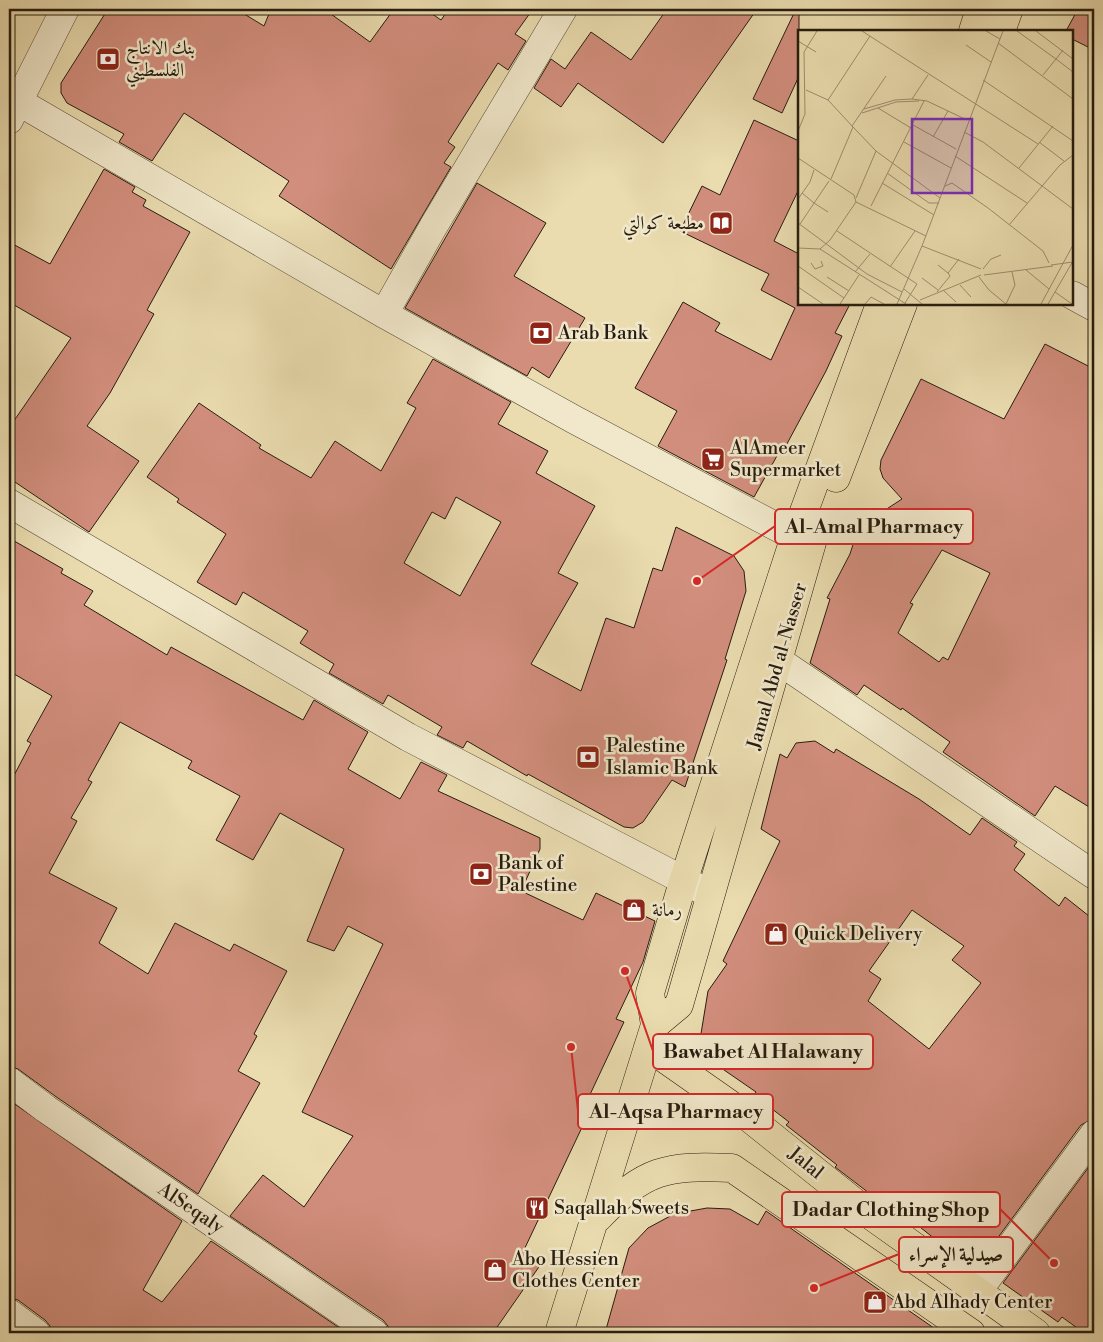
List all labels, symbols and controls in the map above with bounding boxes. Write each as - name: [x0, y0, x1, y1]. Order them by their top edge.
- inset map: [798, 30, 1073, 305]
- place label: بنك الانتاج الفلسطيني: [126, 36, 195, 88]
- bank icon: بنك الانتاج الفلسطيني: [95, 46, 121, 72]
- library icon: مطبعة كوالتي: [708, 210, 734, 236]
- place label: مطبعة كوالتي: [623, 211, 704, 241]
- bank icon: Arab Bank: [528, 320, 554, 346]
- place label: Arab Bank: [557, 321, 649, 345]
- place label: AlAmeer Supermarket: [729, 436, 842, 482]
- supermarket icon: AlAmeer Supermarket: [700, 446, 726, 472]
- callout: Al-Amal Pharmacy: [775, 509, 973, 544]
- text: Al-Amal Pharmacy: [784, 515, 964, 540]
- street label: Jamal Abd al-Nasser: [741, 580, 812, 753]
- place label: Palestine Islamic Bank: [606, 734, 718, 780]
- bank icon: Palestine Islamic Bank: [575, 744, 601, 770]
- place label: Bank of Palestine: [497, 851, 577, 897]
- bank icon: Bank of Palestine: [468, 861, 494, 887]
- shop icon: رمانة: [621, 897, 647, 923]
- place label: رمانة: [652, 898, 682, 922]
- shop icon: Quick Delivery: [763, 921, 789, 947]
- place label: Quick Delivery: [794, 922, 923, 946]
- callout: Bawabet Al Halawany: [653, 1034, 873, 1069]
- text: Bawabet Al Halawany: [663, 1040, 864, 1065]
- callout: Al-Aqsa Pharmacy: [578, 1094, 773, 1129]
- text: Al-Aqsa Pharmacy: [588, 1100, 764, 1125]
- street label: Jalal: [783, 1141, 829, 1185]
- street label: AlSeqaly: [152, 1177, 229, 1239]
- callout: Dadar Clothing Shop: [782, 1192, 1000, 1227]
- restaurant icon: Saqallah Sweets: [524, 1195, 550, 1221]
- place label: Saqallah Sweets: [554, 1196, 689, 1220]
- text: Dadar Clothing Shop: [792, 1198, 990, 1223]
- callout: صيدلية الإسراء: [899, 1237, 1013, 1272]
- text: صيدلية الإسراء: [909, 1243, 1003, 1269]
- place label: Abo Hessien Clothes Center: [511, 1247, 640, 1293]
- shop icon: Abo Hessien Clothes Center: [482, 1257, 508, 1283]
- shop icon: Abd Alhady Center: [862, 1289, 888, 1315]
- place label: Abd Alhady Center: [891, 1290, 1052, 1314]

